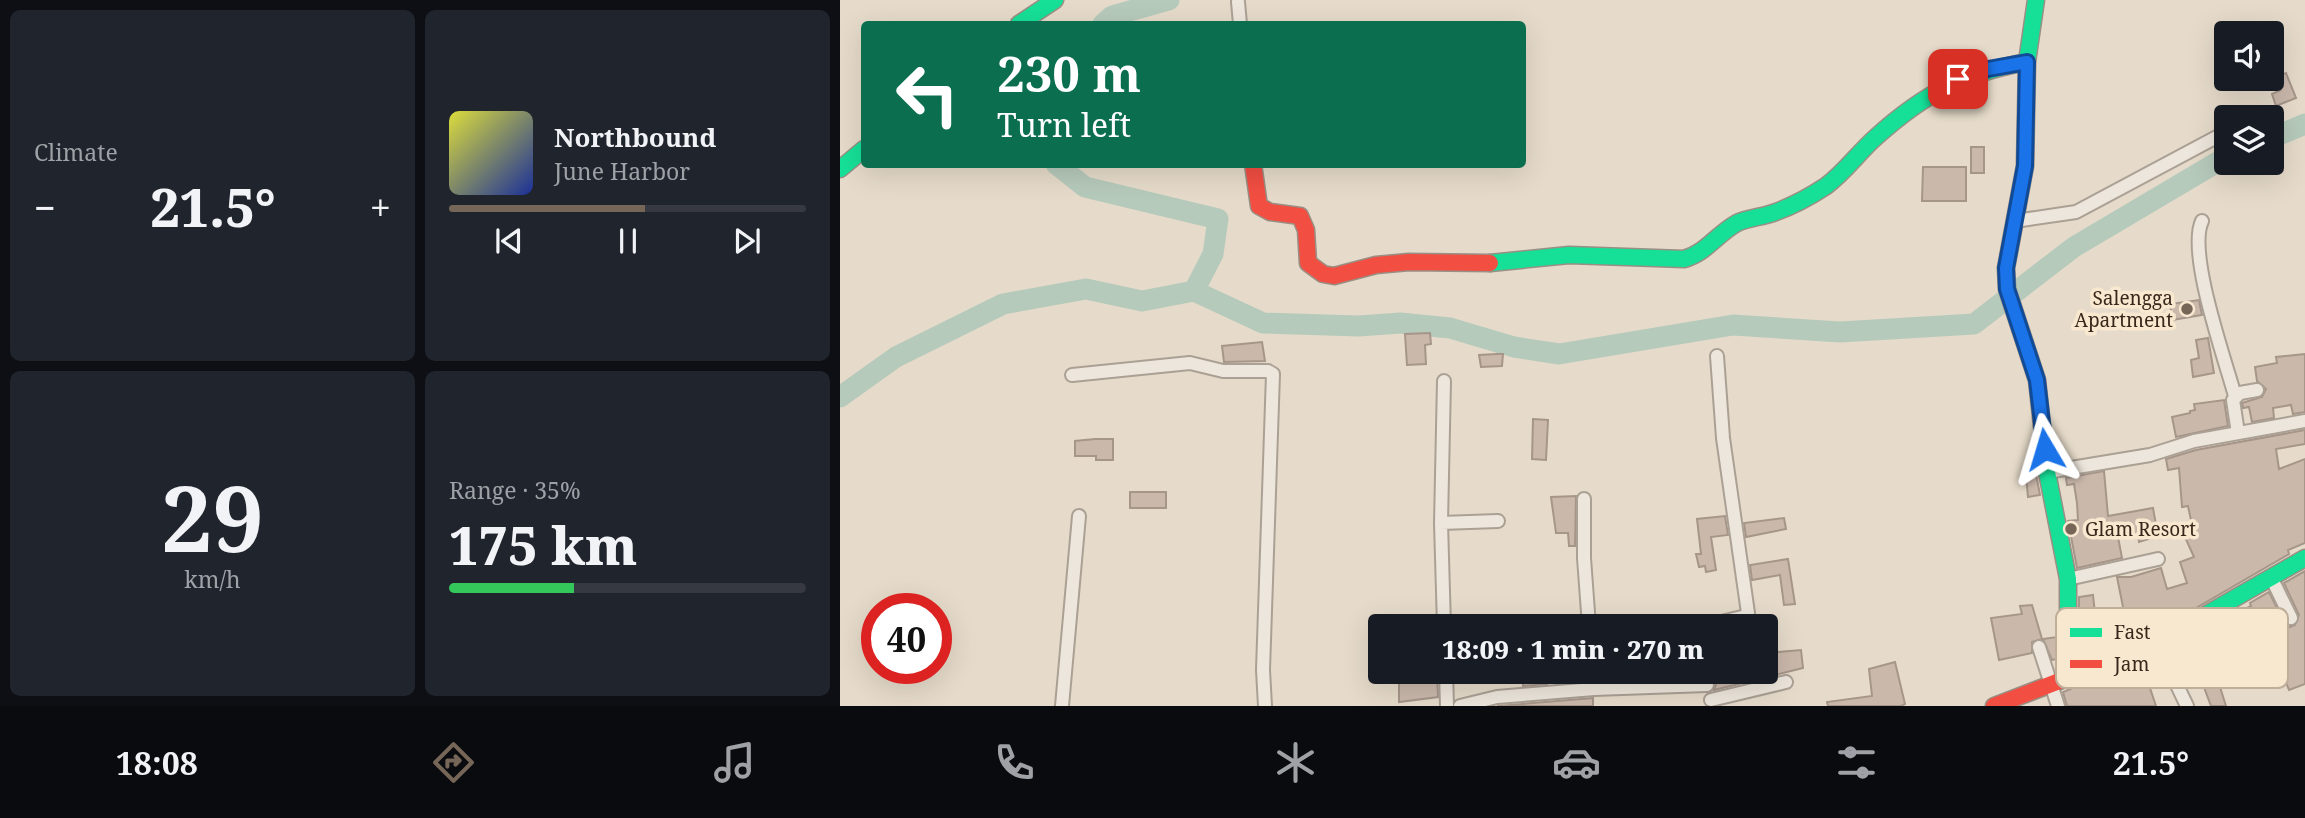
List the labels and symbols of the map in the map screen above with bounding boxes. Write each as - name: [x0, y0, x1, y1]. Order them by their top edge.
- pin: [1928, 49, 1988, 109]
- place label: Salengga Apartment: [2075, 285, 2173, 333]
- marker: Salengga Apartment: [2179, 301, 2195, 317]
- position arrow: [2008, 412, 2082, 486]
- place label: Glam Resort: [2085, 516, 2196, 542]
- marker: Glam Resort: [2063, 521, 2079, 537]
- speed limit sign: 40: [861, 593, 952, 684]
- legend: [2056, 608, 2288, 688]
- text: Fast: [2114, 619, 2151, 645]
- text: Jam: [2113, 651, 2149, 677]

